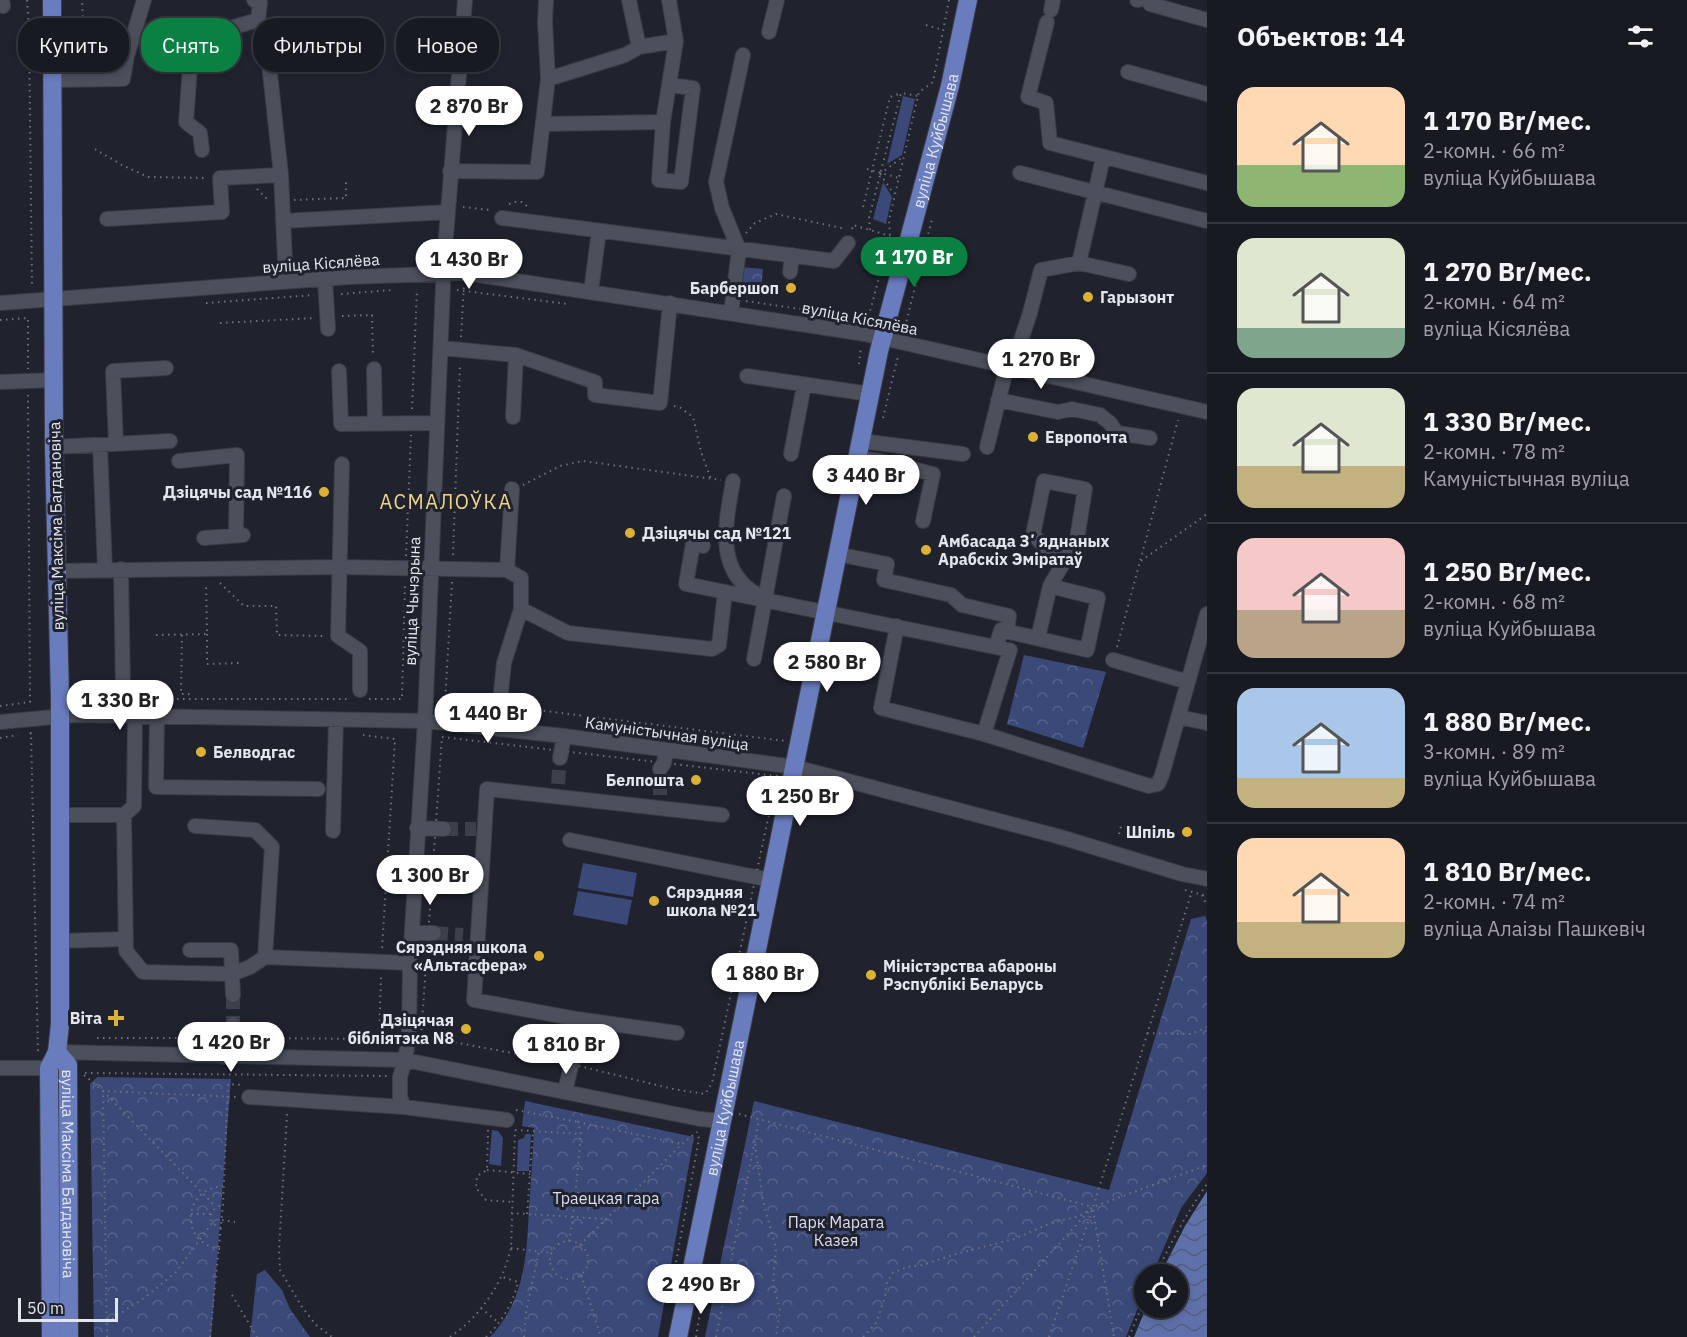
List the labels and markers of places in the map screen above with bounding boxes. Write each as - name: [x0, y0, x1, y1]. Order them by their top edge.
- pin: 2 870 Br: [407, 86, 531, 137]
- pin: 1 170 Br: [852, 237, 976, 288]
- pin: 1 430 Br: [407, 239, 531, 290]
- place label: Барбершоп: [690, 278, 779, 298]
- marker: Барбершоп: [784, 281, 798, 295]
- place label: Гарызонт: [1100, 287, 1174, 307]
- marker: Гарызонт: [1081, 290, 1095, 304]
- pin: 1 270 Br: [979, 339, 1103, 390]
- place label: Европочта: [1045, 427, 1127, 447]
- marker: Европочта: [1026, 430, 1040, 444]
- pin: 3 440 Br: [804, 455, 928, 506]
- place label: Дзіцячы сад №116: [163, 482, 312, 502]
- marker: Дзіцячы сад №116: [317, 485, 331, 499]
- place label: Дзіцячы сад №121: [642, 523, 791, 543]
- marker: Дзіцячы сад №121: [623, 526, 637, 540]
- place label: Амбасада Зʼяднаных Арабскіх Эміратаў: [938, 531, 1109, 569]
- marker: Амбасада Зʼяднаных Арабскіх Эміратаў: [919, 543, 933, 557]
- pin: 2 580 Br: [765, 642, 889, 693]
- pin: 1 330 Br: [58, 680, 182, 731]
- pin: 1 440 Br: [426, 693, 550, 744]
- place label: Белводгас: [213, 742, 295, 762]
- marker: Белводгас: [194, 745, 208, 759]
- place label: Белпошта: [606, 770, 684, 790]
- marker: Белпошта: [689, 773, 703, 787]
- pin: 1 250 Br: [738, 776, 862, 827]
- place label: Шпіль: [1126, 822, 1175, 842]
- marker: Шпіль: [1180, 825, 1194, 839]
- pin: 1 300 Br: [368, 855, 492, 906]
- place label: Сярэдняя школа №21: [666, 882, 757, 920]
- marker: Сярэдняя школа №21: [647, 894, 661, 908]
- place label: Сярэдняя школа «Альтасфера»: [396, 937, 527, 975]
- marker: Сярэдняя школа «Альтасфера»: [532, 949, 546, 963]
- pin: 1 880 Br: [703, 953, 827, 1004]
- place label: Міністэрства абароны Рэспублікі Беларусь: [883, 956, 1057, 994]
- marker: Міністэрства абароны Рэспублікі Беларусь: [864, 968, 878, 982]
- place label: Віта: [70, 1008, 102, 1028]
- marker: Віта: [107, 1009, 125, 1027]
- place label: Дзіцячая бібліятэка N8: [348, 1010, 454, 1048]
- pin: 1 420 Br: [169, 1022, 293, 1073]
- marker: Дзіцячая бібліятэка N8: [459, 1022, 473, 1036]
- pin: 1 810 Br: [504, 1024, 628, 1075]
- pin: 2 490 Br: [639, 1264, 763, 1315]

